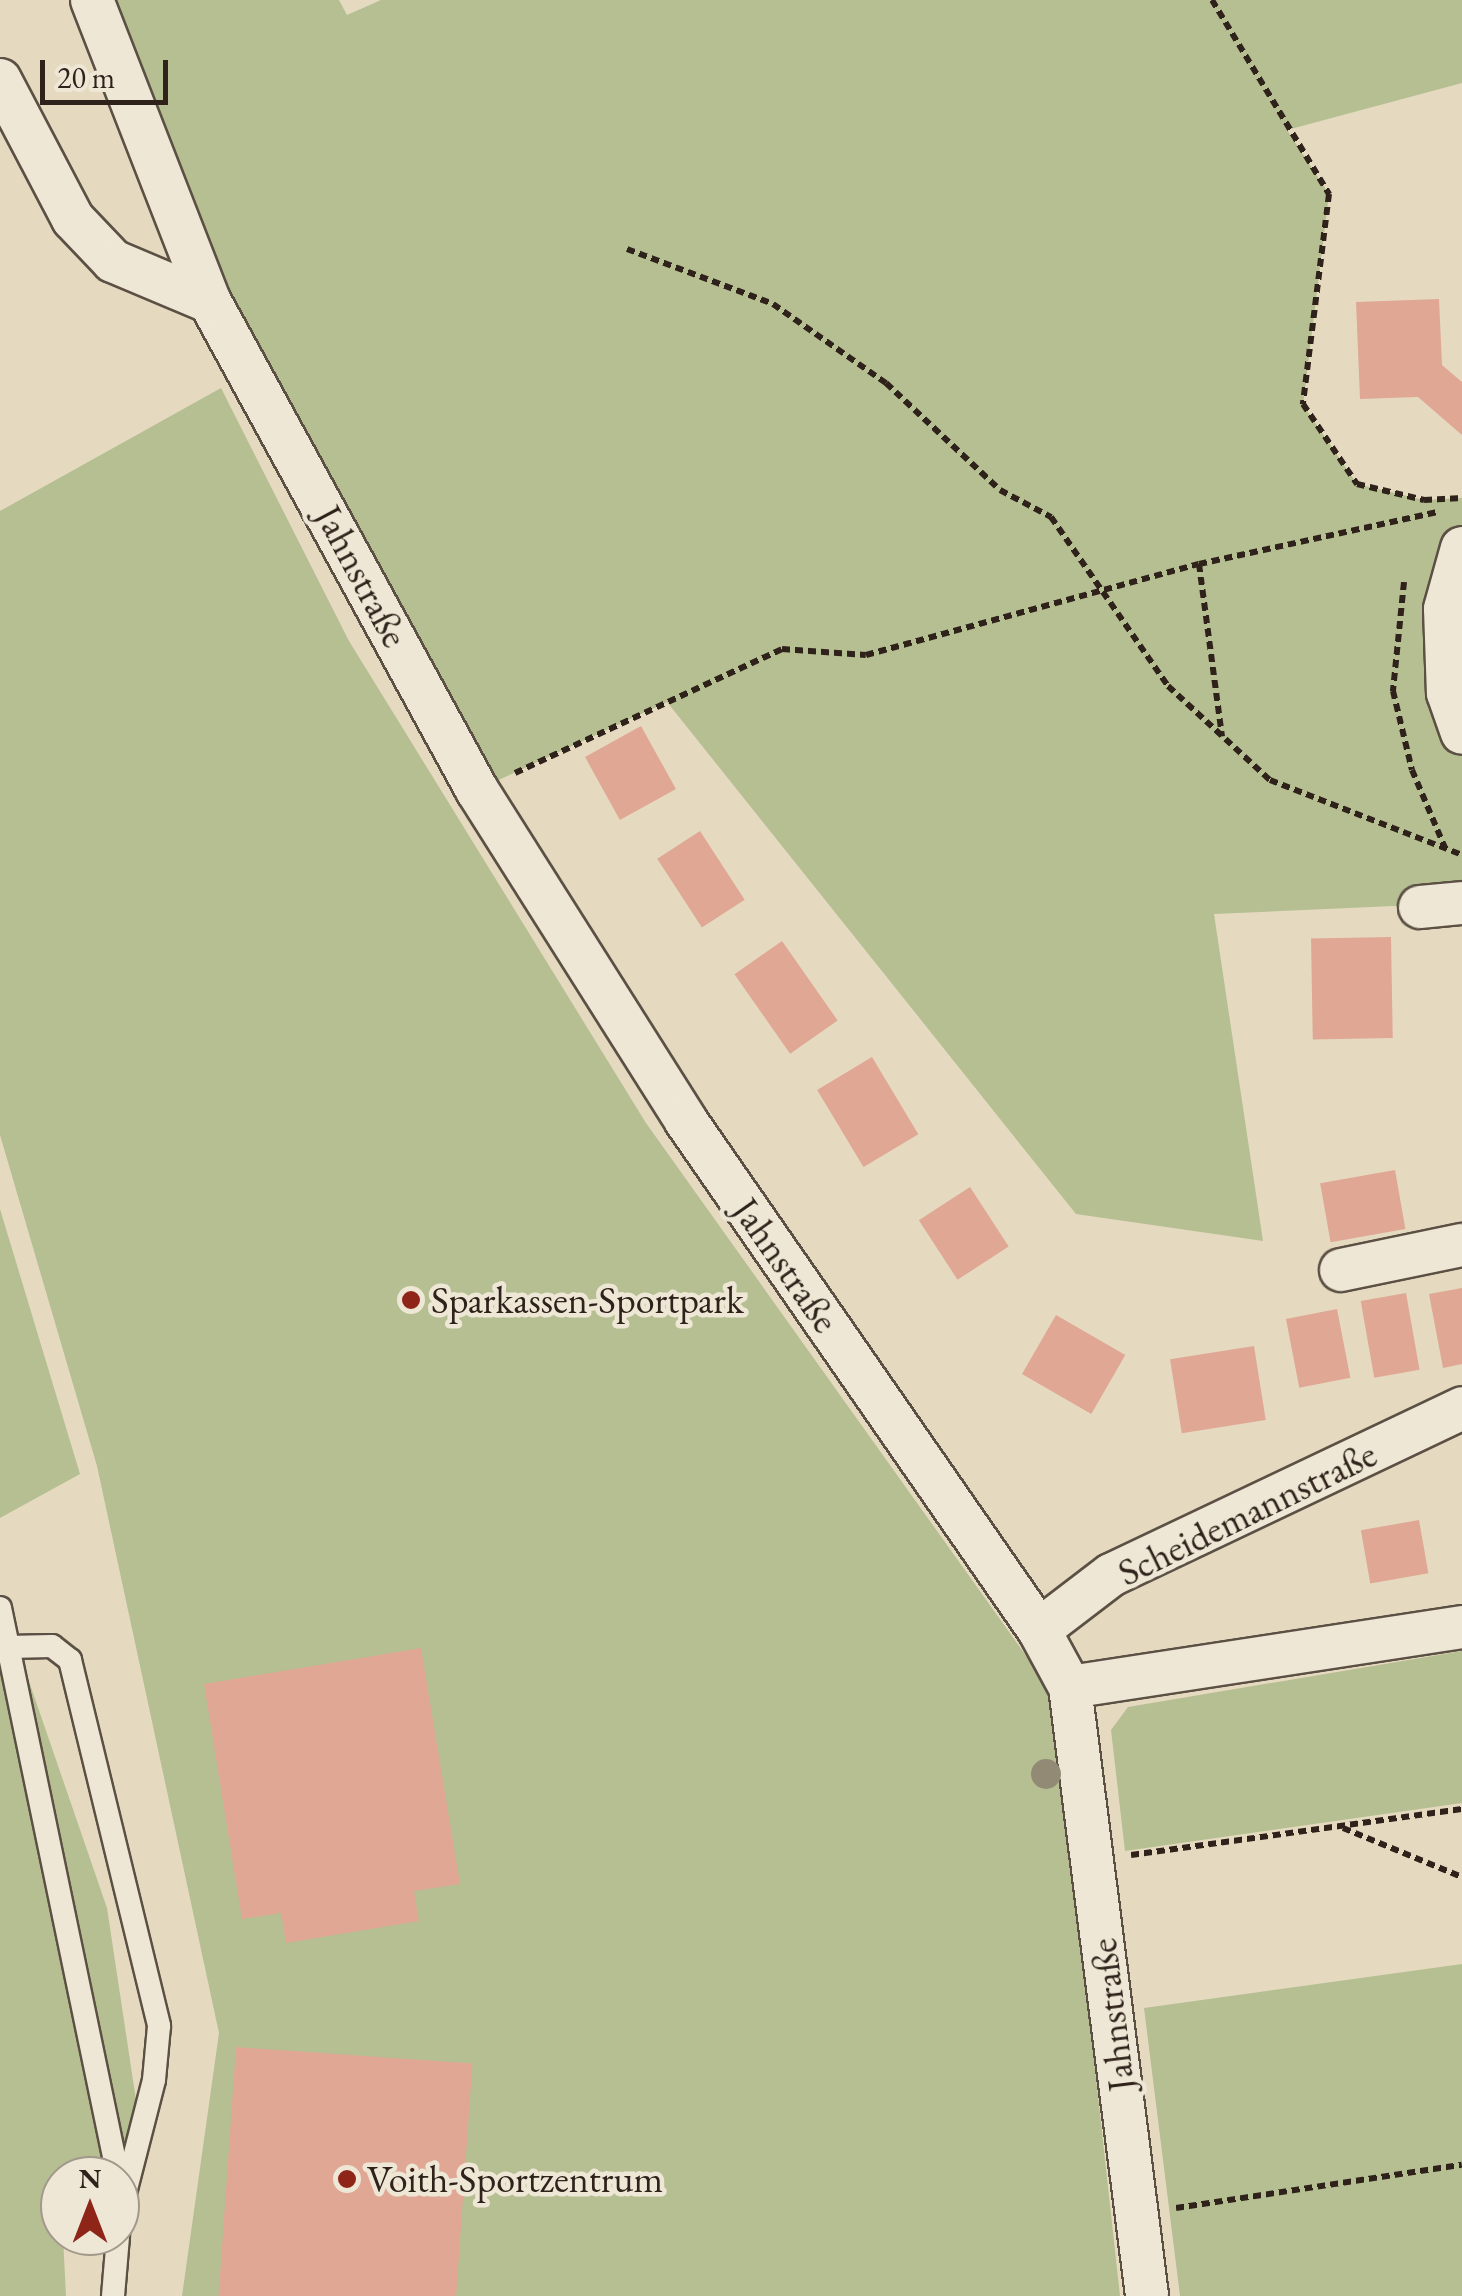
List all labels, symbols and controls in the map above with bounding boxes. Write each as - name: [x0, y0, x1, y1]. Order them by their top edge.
- scale bar: [45, 40, 172, 102]
- text: 20 m: [57, 58, 115, 97]
- street label: Jahnstraße: [306, 497, 418, 655]
- street label: Jahnstraße: [723, 1189, 849, 1341]
- place label: Sparkassen-Sportpark: [431, 1277, 744, 1323]
- marker: Sparkassen-Sportpark: [400, 1289, 422, 1311]
- street label: Scheidemannstraße: [1110, 1431, 1384, 1595]
- street label: Jahnstraße: [1080, 1936, 1144, 2094]
- north arrow: [40, 2156, 140, 2256]
- place label: Voith-Sportzentrum: [367, 2156, 663, 2202]
- text: N: [79, 2160, 101, 2196]
- marker: Voith-Sportzentrum: [336, 2168, 358, 2190]

